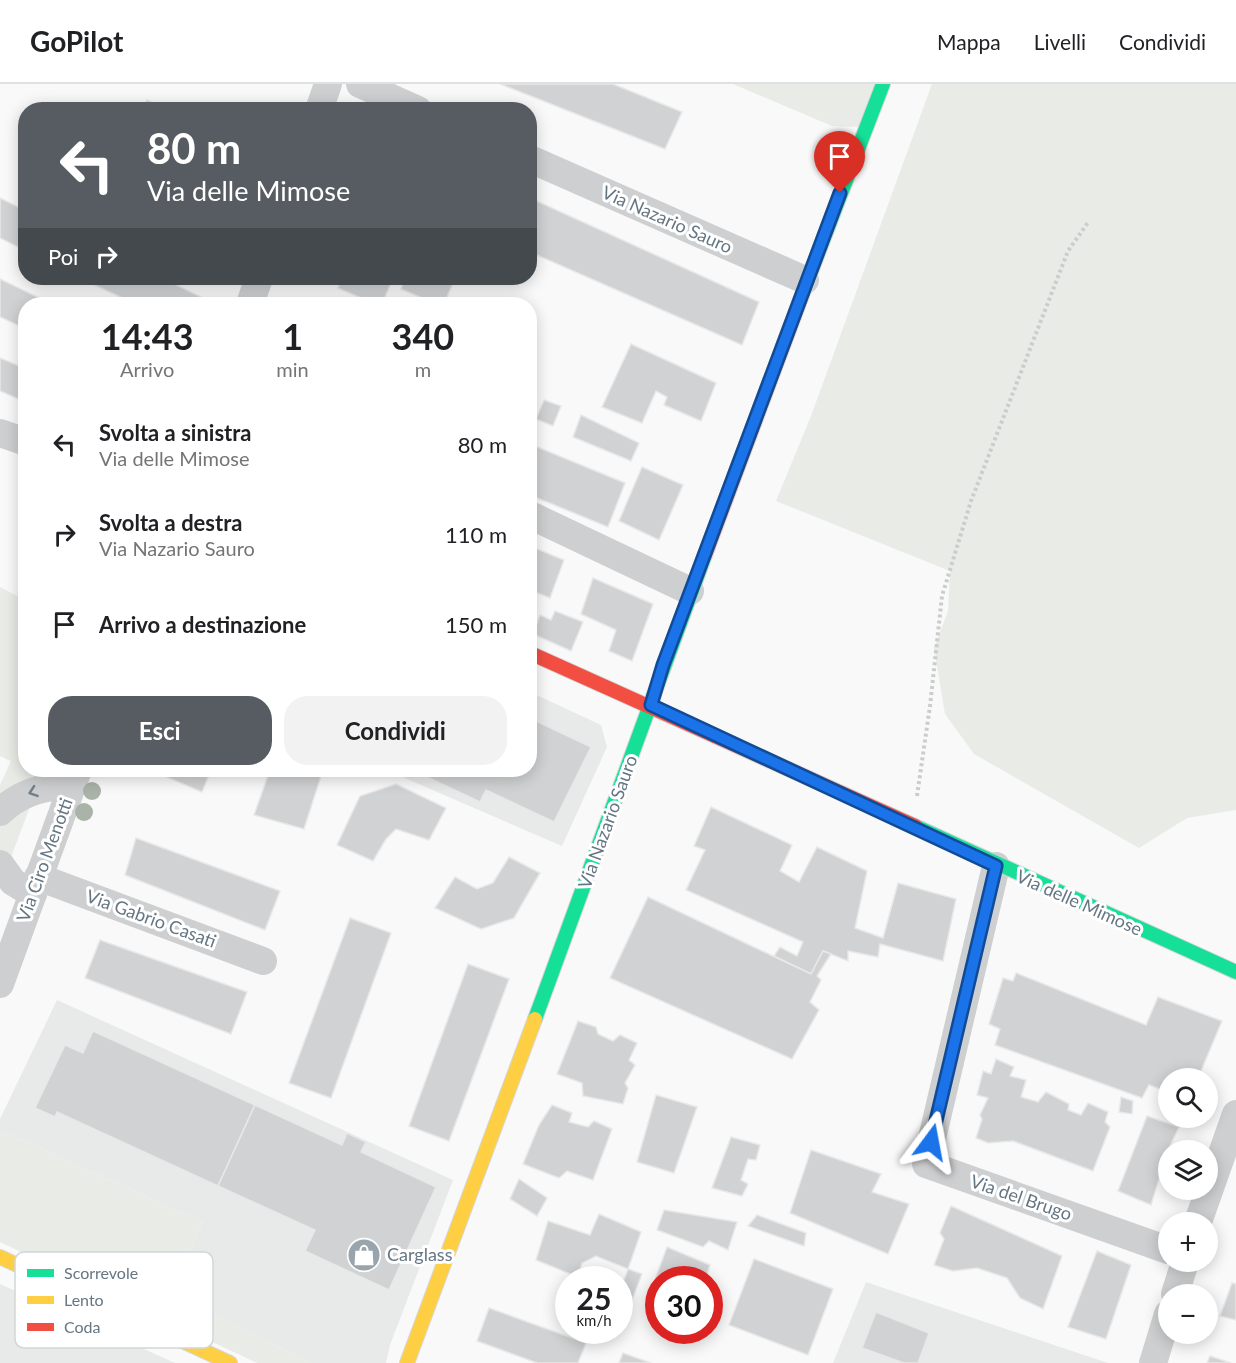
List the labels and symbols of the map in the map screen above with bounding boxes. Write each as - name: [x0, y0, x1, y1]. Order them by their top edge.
- pin: [814, 131, 865, 193]
- street label: Via Nazario Sauro: [599, 181, 736, 258]
- street label: Via Nazario Sauro: [573, 752, 641, 891]
- one-way arrow: [28, 784, 39, 797]
- street label: Via Ciro Menotti: [11, 795, 77, 925]
- street label: Via delle Mimose: [1013, 864, 1146, 940]
- street label: Via Gabrio Casati: [83, 884, 219, 952]
- position arrow: [899, 1110, 963, 1174]
- street label: Via del Brugo: [968, 1169, 1075, 1225]
- shop icon: Carglass: [346, 1237, 382, 1273]
- place label: Carglass: [387, 1243, 453, 1265]
- legend: [15, 1252, 213, 1348]
- text: Scorrevole: [64, 1263, 138, 1282]
- speed limit sign: 30: [645, 1266, 723, 1344]
- text: Lento: [64, 1290, 104, 1309]
- text: Coda: [64, 1317, 101, 1336]

